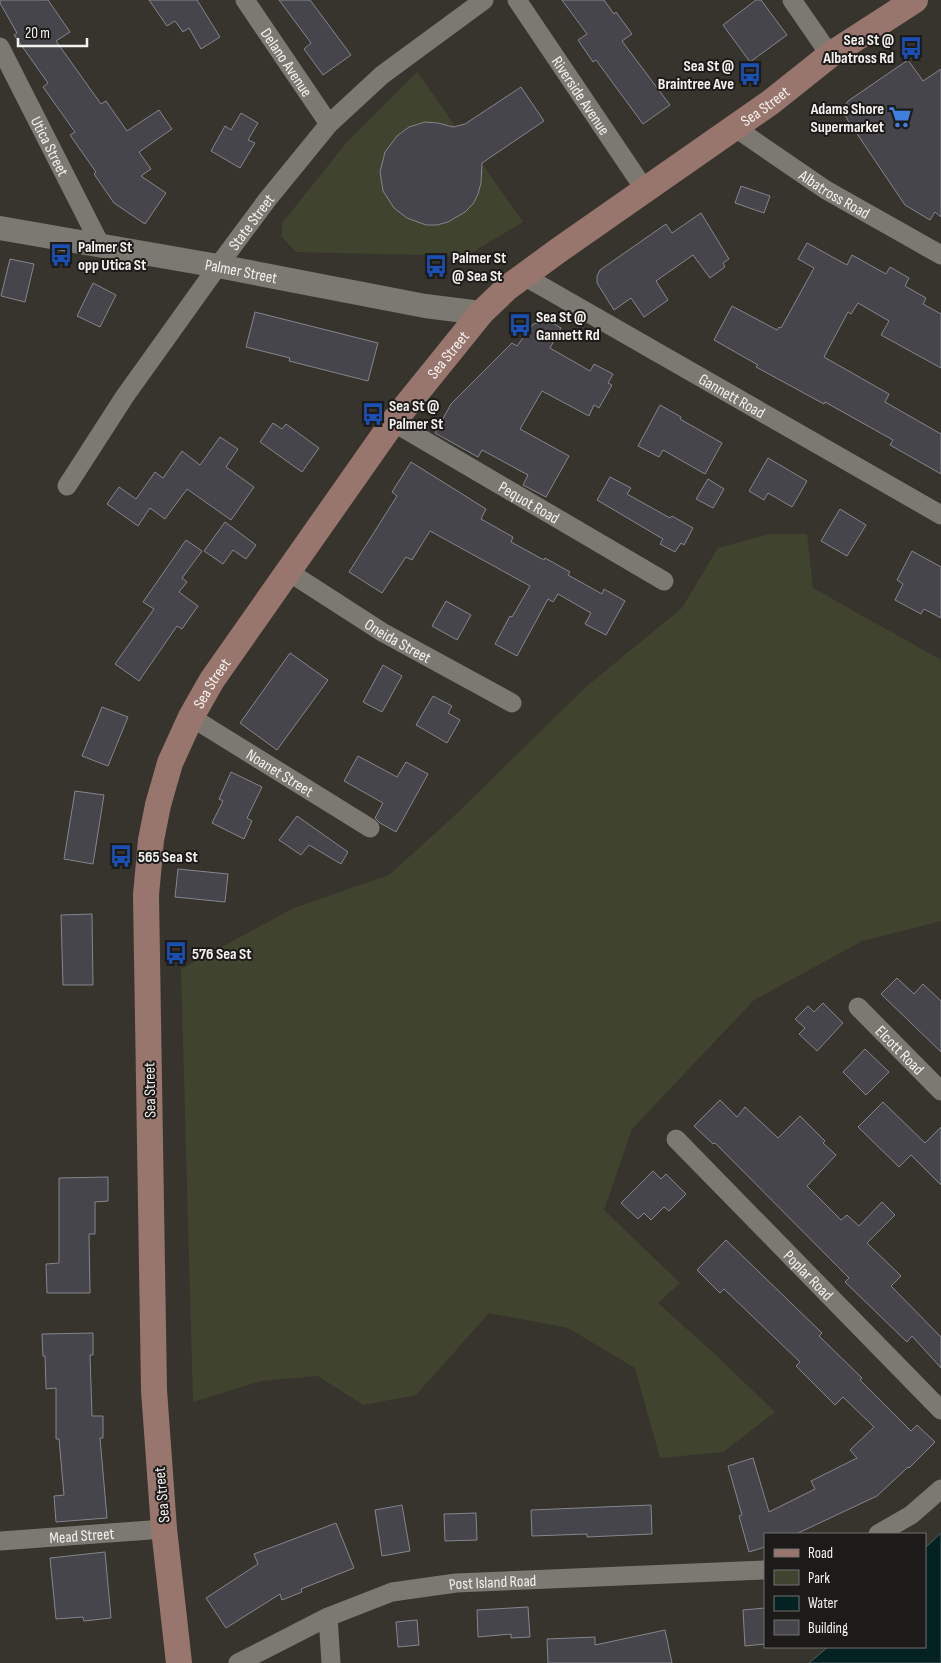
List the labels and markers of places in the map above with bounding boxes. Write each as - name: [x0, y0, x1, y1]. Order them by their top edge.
- place label: Sea St @ Albatross Rd: [822, 31, 894, 68]
- bus stop icon: Sea St @ Albatross Rd: [898, 35, 924, 61]
- place label: Sea St @ Braintree Ave: [658, 57, 734, 94]
- bus stop icon: Sea St @ Braintree Ave: [737, 61, 763, 87]
- place label: Adams Shore Supermarket: [810, 100, 884, 137]
- supermarket icon: Adams Shore Supermarket: [887, 104, 913, 130]
- place label: Palmer St opp Utica St: [78, 238, 146, 275]
- bus stop icon: Palmer St opp Utica St: [48, 242, 74, 268]
- place label: Palmer St @ Sea St: [452, 249, 506, 286]
- bus stop icon: Palmer St @ Sea St: [423, 253, 449, 279]
- place label: Sea St @ Gannett Rd: [536, 308, 600, 345]
- bus stop icon: Sea St @ Gannett Rd: [507, 312, 533, 338]
- place label: Sea St @ Palmer St: [389, 397, 443, 434]
- bus stop icon: Sea St @ Palmer St: [360, 401, 386, 427]
- bus stop icon: 565 Sea St: [108, 843, 134, 869]
- place label: 565 Sea St: [138, 848, 198, 867]
- bus stop icon: 576 Sea St: [163, 940, 189, 966]
- place label: 576 Sea St: [192, 945, 252, 964]

